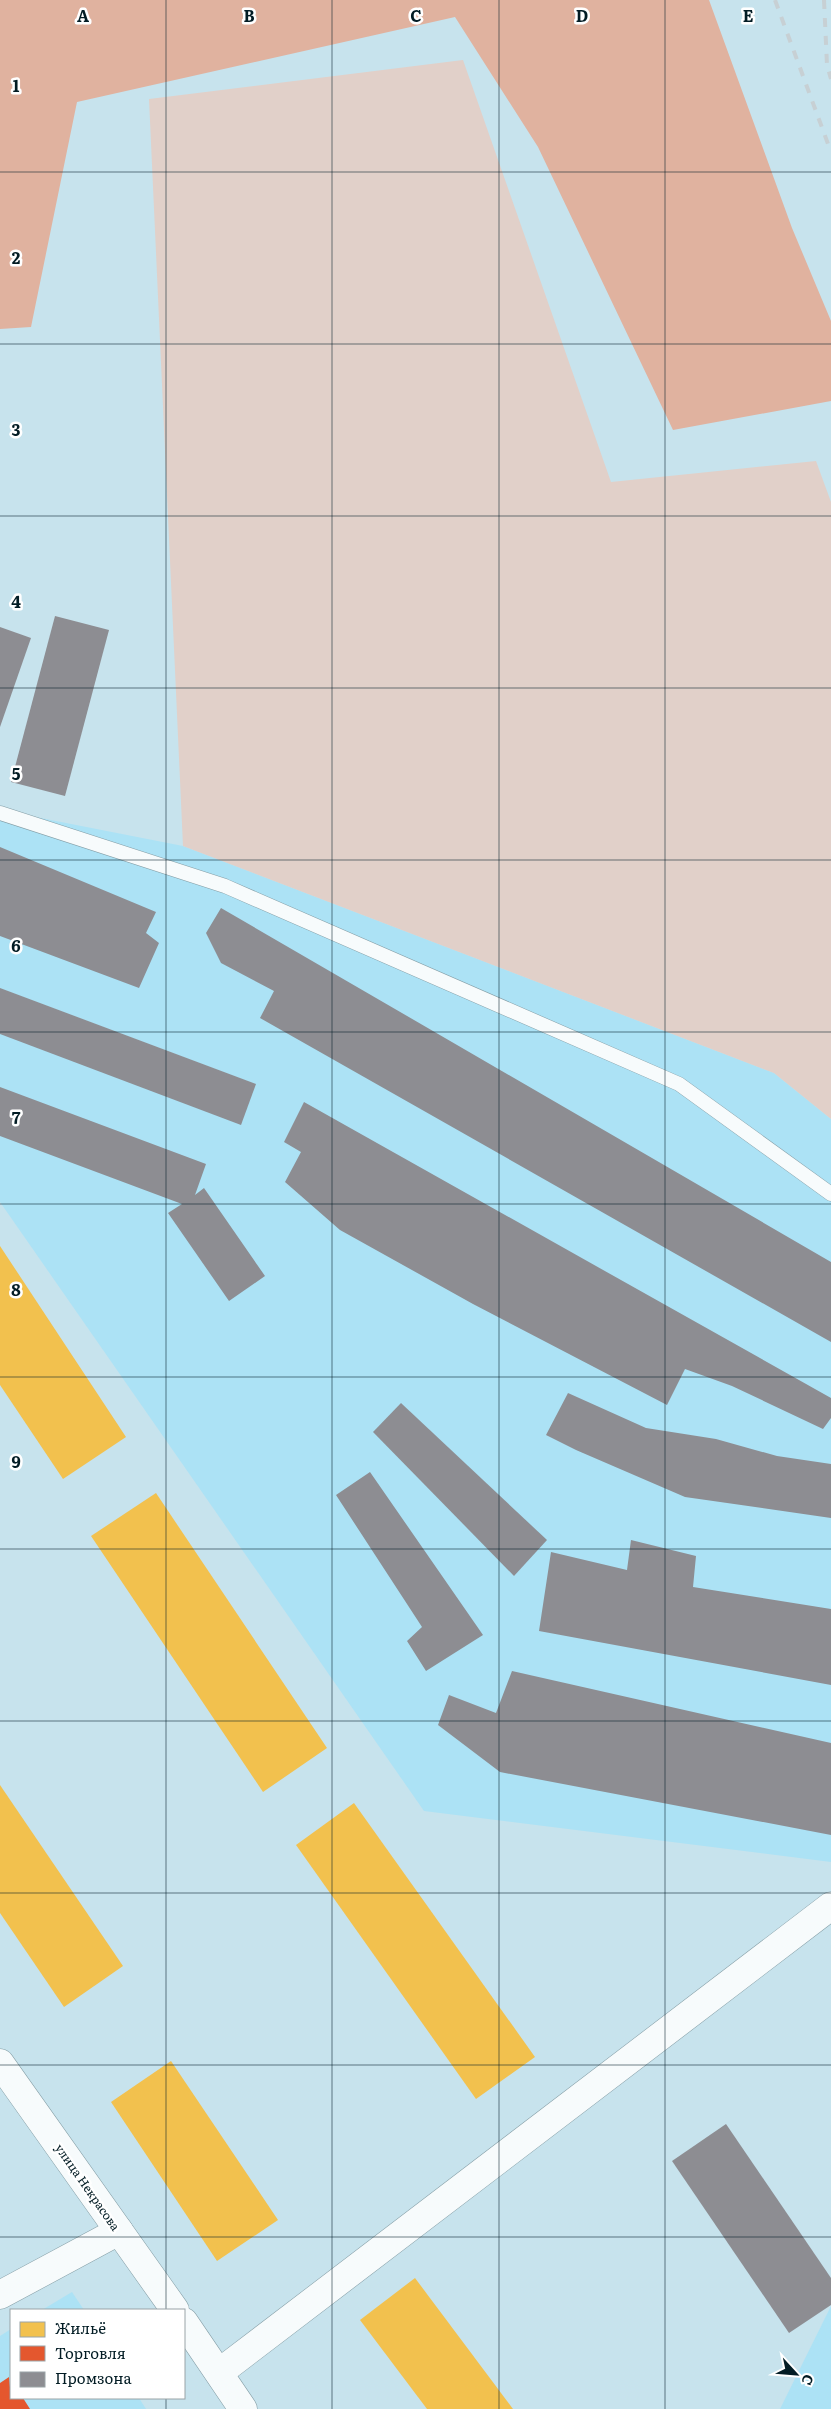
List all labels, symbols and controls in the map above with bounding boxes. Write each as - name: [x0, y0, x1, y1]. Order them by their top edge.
- text: A: [77, 3, 89, 27]
- text: B: [243, 3, 255, 27]
- text: C: [410, 3, 422, 27]
- text: D: [576, 3, 588, 27]
- text: E: [743, 3, 754, 27]
- text: 1: [13, 73, 20, 97]
- text: 2: [12, 245, 21, 269]
- text: 3: [12, 417, 21, 441]
- text: 4: [11, 589, 21, 613]
- text: 5: [12, 761, 21, 785]
- text: 6: [11, 933, 21, 957]
- text: 7: [12, 1105, 21, 1129]
- text: 8: [11, 1277, 21, 1301]
- text: 9: [11, 1449, 21, 1473]
- street label: улица Некрасова: [51, 2140, 125, 2235]
- legend: [10, 2309, 185, 2399]
- text: Жильё: [55, 2316, 106, 2339]
- text: Торговля: [55, 2341, 126, 2364]
- north arrow: [771, 2349, 821, 2399]
- text: Промзона: [55, 2366, 133, 2389]
- text: С: [797, 2371, 820, 2389]

